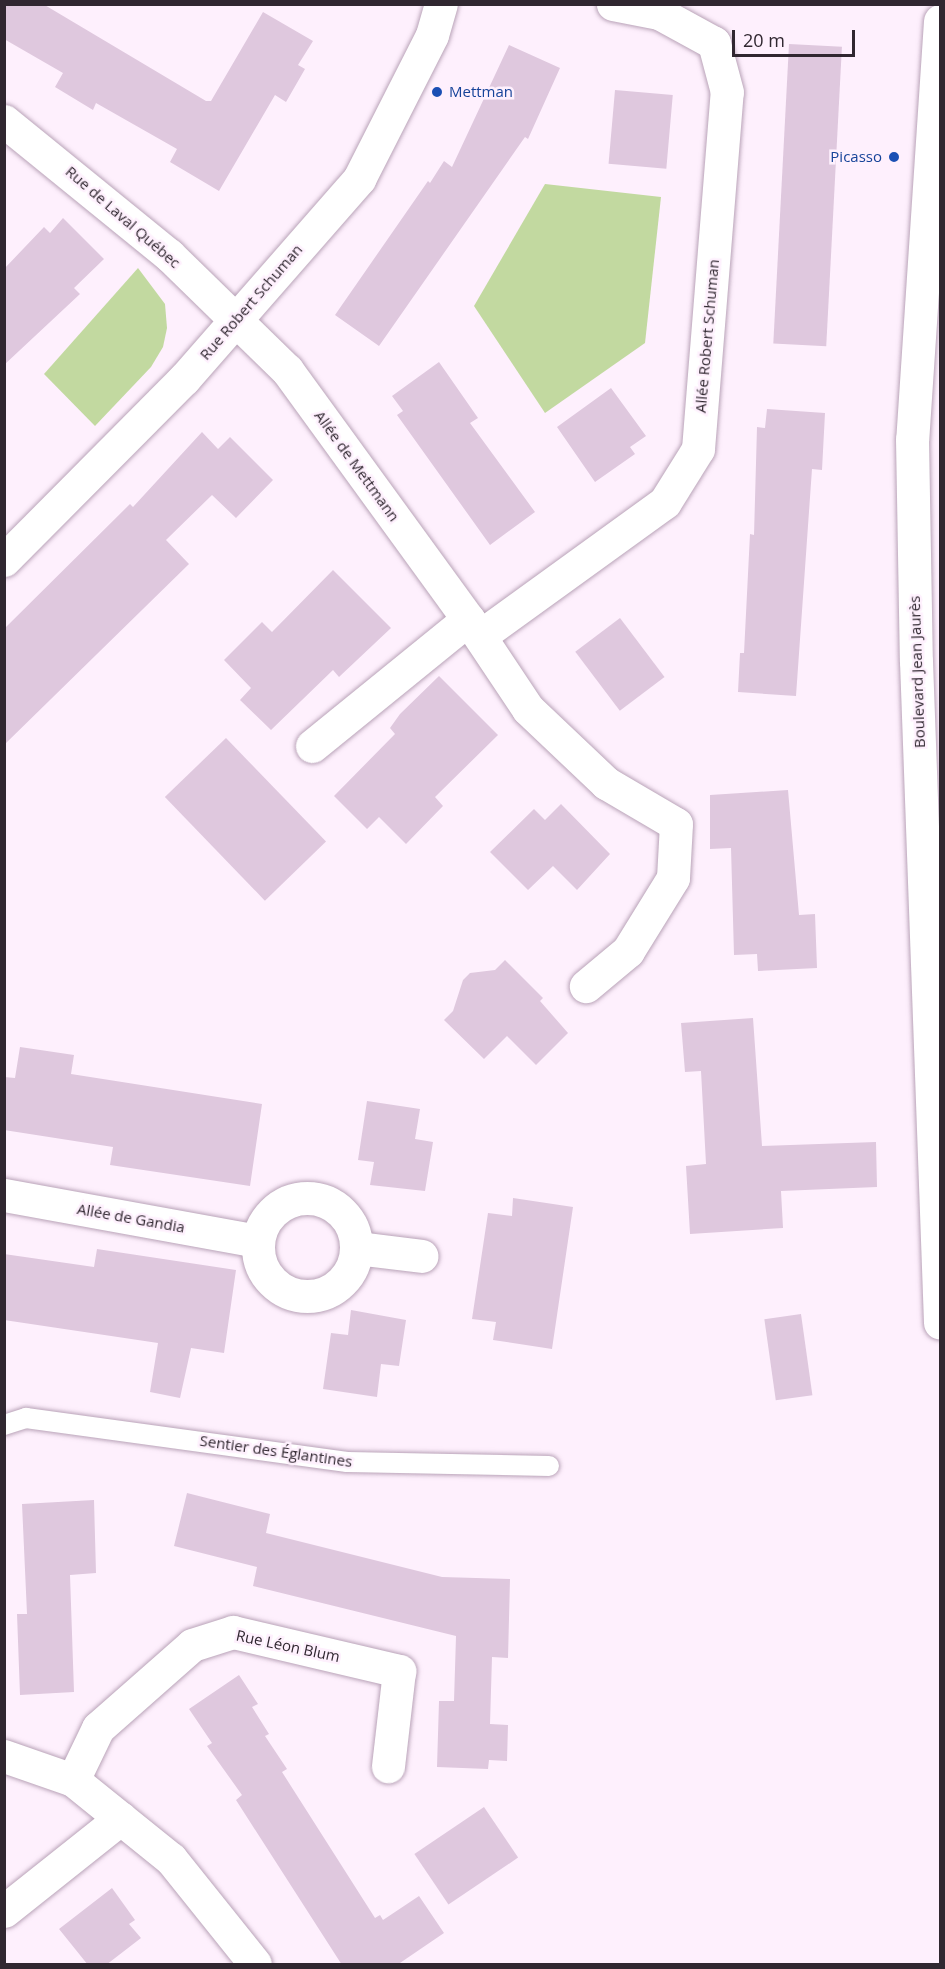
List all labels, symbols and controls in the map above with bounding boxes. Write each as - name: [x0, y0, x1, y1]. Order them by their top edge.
- scale bar: [735, 18, 858, 56]
- text: 20 m: [743, 28, 785, 52]
- place label: Mettman: [449, 83, 513, 101]
- marker: Mettman: [430, 85, 444, 99]
- place label: Picasso: [830, 148, 882, 166]
- marker: Picasso: [887, 150, 901, 164]
- street label: Rue de Laval Québec: [62, 162, 184, 272]
- street label: Rue Robert Schuman: [196, 241, 306, 363]
- street label: Allée Robert Schuman: [691, 258, 723, 414]
- street label: Allée de Mettmann: [311, 407, 403, 525]
- street label: Boulevard Jean Jaurès: [905, 596, 929, 748]
- street label: Allée de Gandia: [76, 1200, 186, 1236]
- street label: Sentier des Églantines: [199, 1431, 353, 1471]
- street label: Rue Léon Blum: [234, 1626, 342, 1666]

